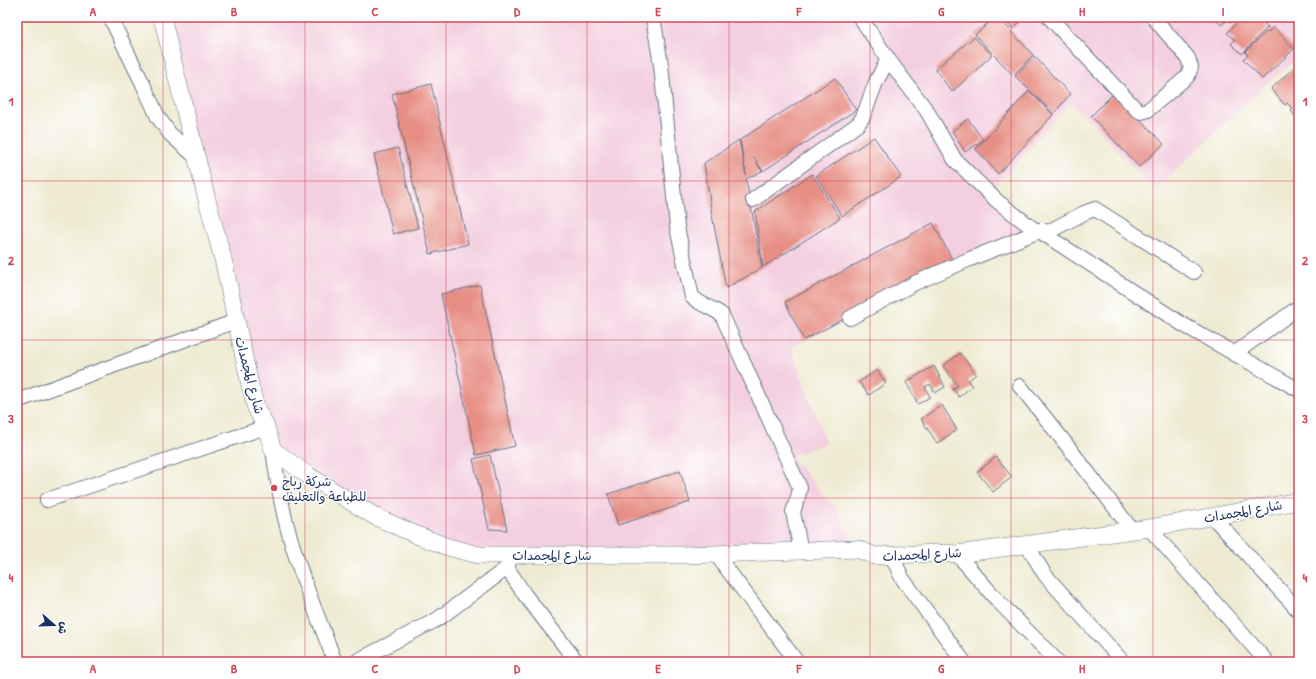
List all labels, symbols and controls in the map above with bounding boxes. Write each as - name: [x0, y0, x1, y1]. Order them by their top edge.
- text: A: [90, 2, 97, 20]
- text: B: [231, 2, 238, 20]
- text: C: [371, 2, 379, 20]
- text: D: [514, 2, 521, 20]
- text: E: [655, 2, 661, 20]
- text: F: [796, 2, 803, 20]
- text: G: [938, 2, 945, 20]
- text: H: [1079, 2, 1085, 20]
- text: I: [1221, 2, 1225, 20]
- text: 1: [9, 92, 14, 110]
- text: 1: [1303, 92, 1308, 110]
- text: 2: [8, 251, 15, 269]
- text: 2: [1302, 251, 1309, 269]
- street label: شارع المجمدات: [230, 334, 269, 416]
- text: 3: [8, 409, 14, 427]
- text: 3: [1302, 409, 1308, 427]
- place label: شركة رباح للطباعة والتغليف: [282, 472, 366, 505]
- marker: شركة رباح للطباعة والتغليف: [269, 483, 279, 493]
- street label: شارع المجمدات: [1202, 495, 1284, 528]
- street label: شارع المجمدات: [882, 543, 962, 566]
- street label: شارع المجمدات: [512, 546, 592, 565]
- text: 4: [9, 568, 14, 586]
- text: 4: [1303, 568, 1308, 586]
- north arrow: [34, 605, 74, 645]
- text: ش: [55, 620, 72, 637]
- text: A: [90, 659, 97, 677]
- text: B: [231, 659, 238, 677]
- text: C: [371, 659, 379, 677]
- text: D: [514, 659, 521, 677]
- text: E: [655, 659, 661, 677]
- text: F: [796, 659, 803, 677]
- text: G: [938, 659, 945, 677]
- text: H: [1079, 659, 1085, 677]
- text: I: [1221, 659, 1225, 677]

